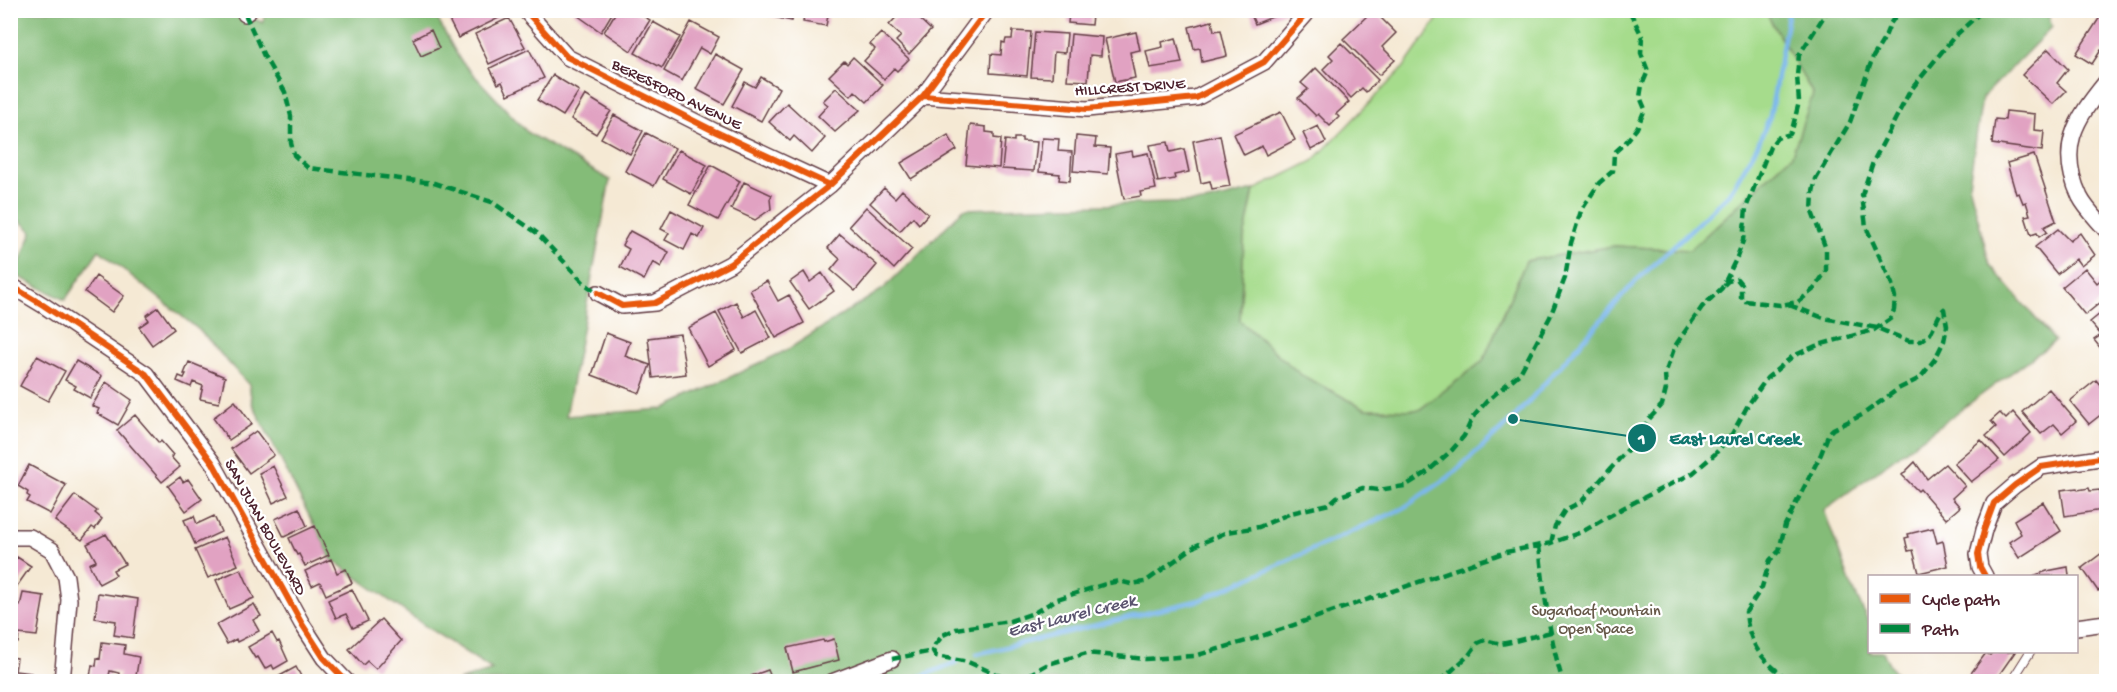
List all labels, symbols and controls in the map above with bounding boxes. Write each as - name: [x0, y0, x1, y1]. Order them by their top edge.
- street label: BERESFORD AVENUE: [607, 56, 745, 136]
- street label: HILLCREST DRIVE: [1074, 76, 1187, 102]
- callout: East Laurel Creek: [1627, 420, 1812, 456]
- text: 1: [1637, 430, 1646, 451]
- text: East Laurel Creek: [1669, 430, 1803, 451]
- street label: SAN JUAN BOULEVARD: [219, 457, 310, 600]
- legend: [1868, 575, 2078, 653]
- water label: East Laurel Creek: [1006, 590, 1140, 643]
- text: Cycle path: [1922, 591, 2000, 612]
- park label: Sugarloaf Mountain Open Space: [1532, 603, 1661, 640]
- text: Path: [1921, 621, 1959, 642]

